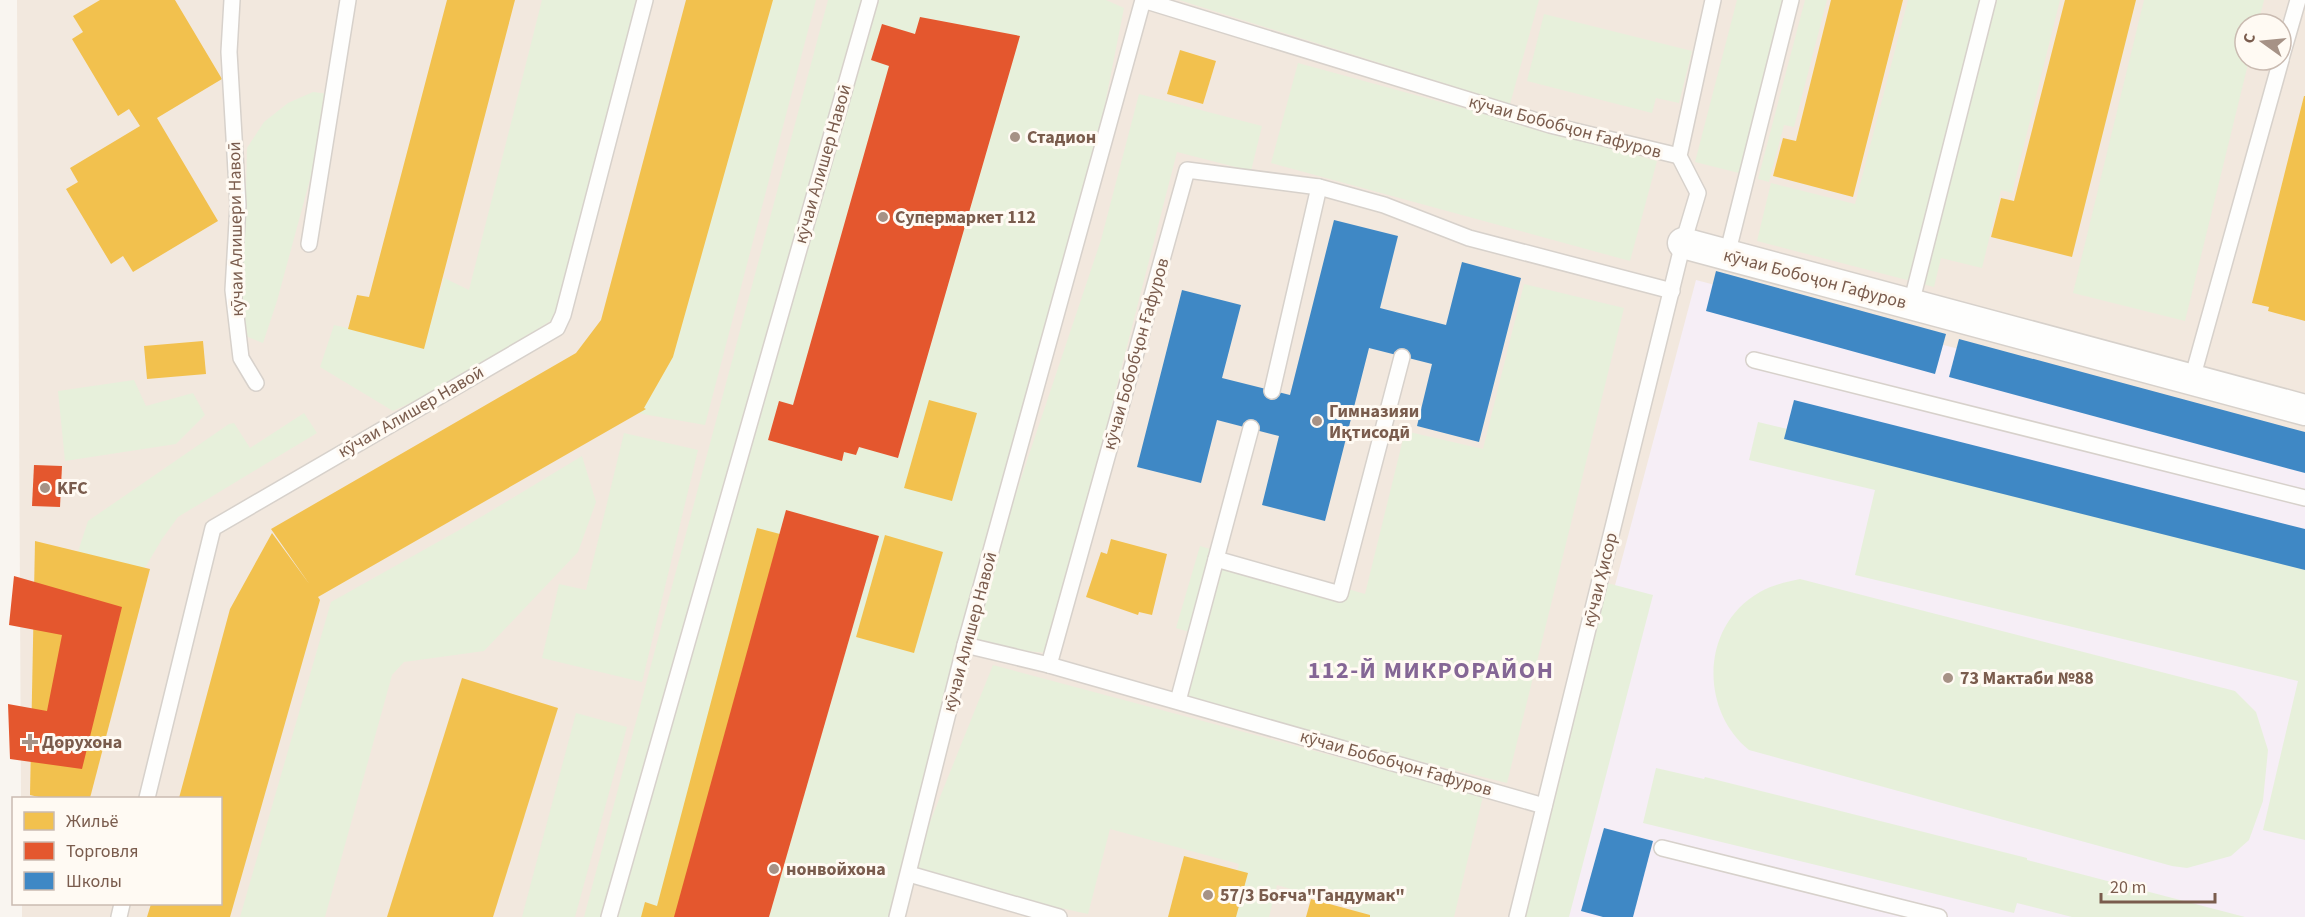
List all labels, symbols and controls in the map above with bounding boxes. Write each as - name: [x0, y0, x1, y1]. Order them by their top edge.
- north arrow: [2233, 12, 2293, 72]
- text: С: [2238, 31, 2261, 46]
- street label: кӯчаи Алишер Навоӣ: [788, 81, 858, 247]
- street label: кӯчаи Бобобҷон Ғафуров: [1466, 89, 1664, 165]
- place label: Стадион: [1027, 125, 1096, 150]
- marker: Стадион: [1008, 130, 1022, 144]
- street label: кӯчаи Алишери Навоӣ: [222, 141, 250, 317]
- place label: Супермаркет 112: [895, 205, 1036, 230]
- marker: Супермаркет 112: [876, 210, 890, 224]
- street label: кӯчаи Бобоҷон Гафуров: [1721, 243, 1909, 315]
- street label: кӯчаи Бобобҷон Ғафуров: [1097, 255, 1175, 453]
- street label: кӯчаи Алишер Навоӣ: [333, 360, 489, 464]
- place label: Гимназияи Иқтисодӣ: [1329, 399, 1419, 445]
- marker: Гимназияи Иқтисодӣ: [1310, 414, 1324, 428]
- place label: KFC: [57, 476, 88, 501]
- marker: KFC: [38, 481, 52, 495]
- street label: кӯчаи Ҳисор: [1576, 530, 1624, 630]
- street label: кӯчаи Алишер Навоӣ: [937, 549, 1003, 715]
- district label: 112-Й МИКРОРАЙОН: [1308, 653, 1554, 688]
- place label: 73 Мактаби №88: [1960, 666, 2094, 691]
- marker: 73 Мактаби №88: [1941, 671, 1955, 685]
- street label: кӯчаи Бобобҷон Ғафуров: [1297, 724, 1495, 802]
- place label: Дорухона: [42, 730, 122, 755]
- marker: Дорухона: [23, 735, 37, 749]
- legend: [12, 797, 222, 905]
- text: Жильё: [66, 809, 119, 834]
- text: Торговля: [66, 839, 139, 864]
- place label: нонвойхона: [786, 857, 886, 882]
- marker: нонвойхона: [767, 862, 781, 876]
- scale bar: [2101, 866, 2215, 904]
- text: Школы: [66, 869, 122, 894]
- text: 20 m: [2110, 875, 2146, 900]
- place label: 57/3 Боғча"Гандумак": [1220, 883, 1405, 908]
- marker: 57/3 Боғча"Гандумак": [1201, 888, 1215, 902]

